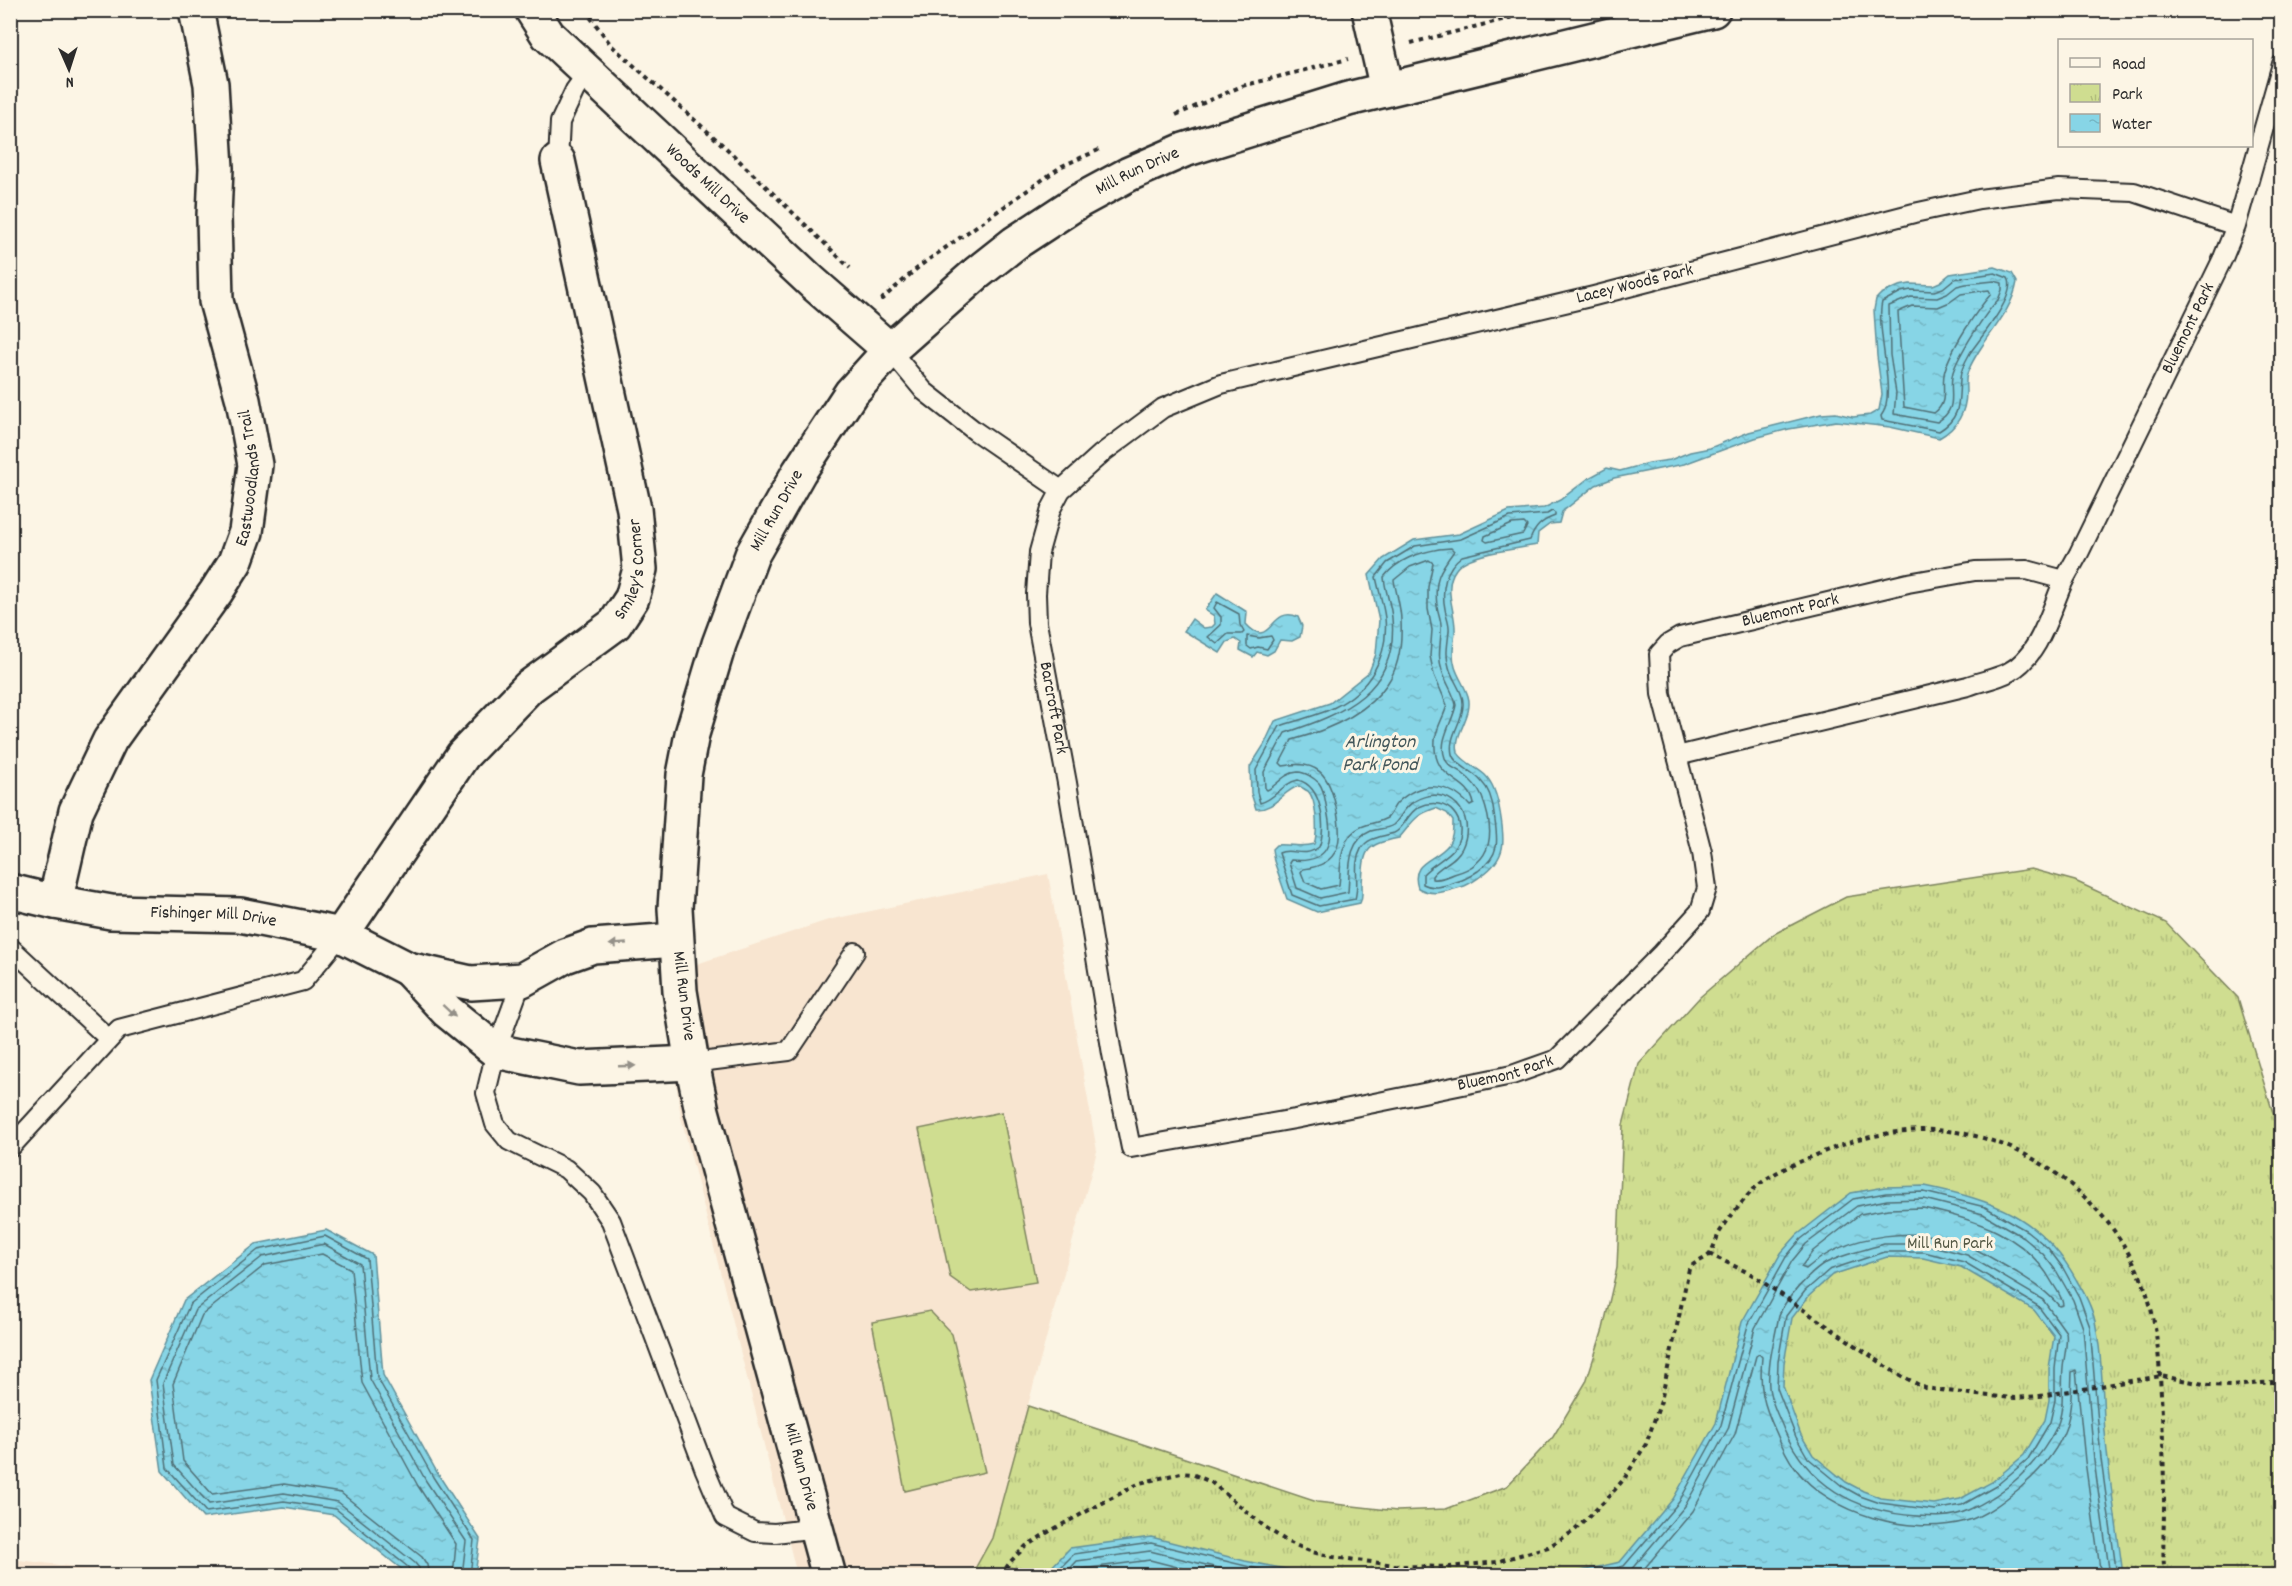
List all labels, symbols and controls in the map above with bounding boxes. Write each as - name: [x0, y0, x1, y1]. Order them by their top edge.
- north arrow: [39, 39, 99, 99]
- legend: [2058, 39, 2253, 147]
- text: Road: [2112, 53, 2146, 78]
- text: N: [65, 70, 74, 93]
- text: Park: [2112, 83, 2143, 108]
- text: Water: [2112, 113, 2152, 138]
- street label: Woods Mill Drive: [659, 138, 755, 230]
- street label: Mill Run Drive: [1091, 141, 1184, 202]
- street label: Lacey Woods Park: [1574, 258, 1696, 312]
- street label: Bluemont Park: [2156, 279, 2222, 378]
- street label: Eastwoodlands Trail: [229, 407, 268, 550]
- street label: Mill Run Drive: [744, 465, 810, 556]
- street label: Smiley's Corner: [608, 517, 652, 625]
- street label: Bluemont Park: [1739, 587, 1841, 634]
- street label: Barcroft Park: [1032, 660, 1074, 756]
- water label: Arlington Park Pond: [1342, 729, 1420, 780]
- street label: Fishinger Mill Drive: [150, 900, 279, 934]
- one-way arrow: [608, 939, 627, 949]
- street label: Mill Run Drive: [665, 950, 701, 1042]
- one-way arrow: [441, 1004, 456, 1018]
- street label: Bluemont Park: [1455, 1049, 1557, 1098]
- one-way arrow: [618, 1062, 637, 1071]
- park label: Mill Run Park: [1907, 1232, 1993, 1257]
- street label: Mill Run Drive: [776, 1420, 824, 1514]

